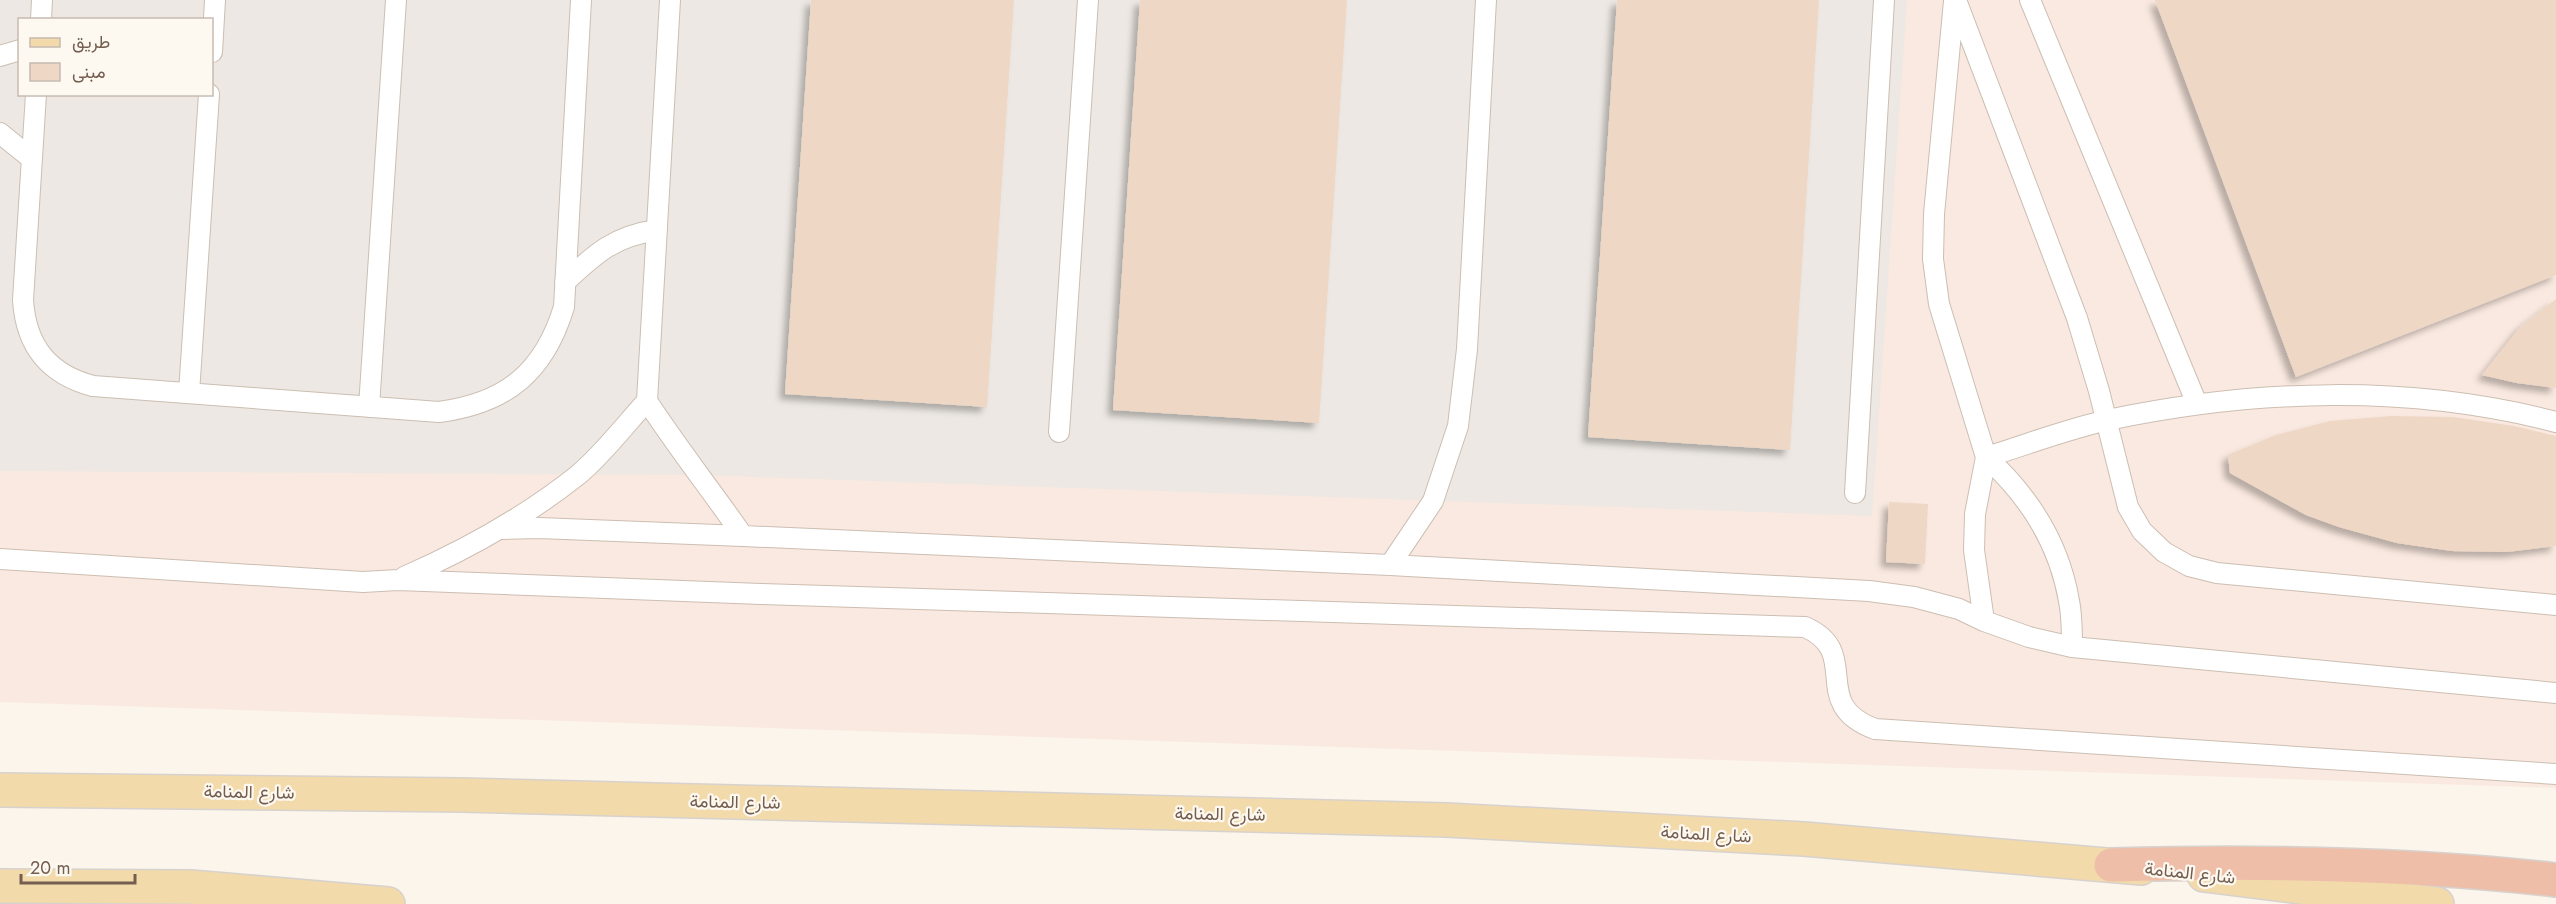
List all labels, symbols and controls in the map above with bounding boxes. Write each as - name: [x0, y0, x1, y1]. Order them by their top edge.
- legend: [18, 18, 213, 96]
- text: طريق: [72, 29, 110, 55]
- text: مبنى: [72, 59, 106, 85]
- street label: شارع المنامة: [203, 778, 295, 806]
- street label: شارع المنامة: [689, 788, 781, 816]
- street label: شارع المنامة: [1174, 800, 1266, 828]
- street label: شارع المنامة: [1660, 819, 1752, 849]
- scale bar: [21, 847, 135, 885]
- text: 20 m: [30, 855, 70, 881]
- street label: شارع المنامة: [2143, 855, 2237, 891]

